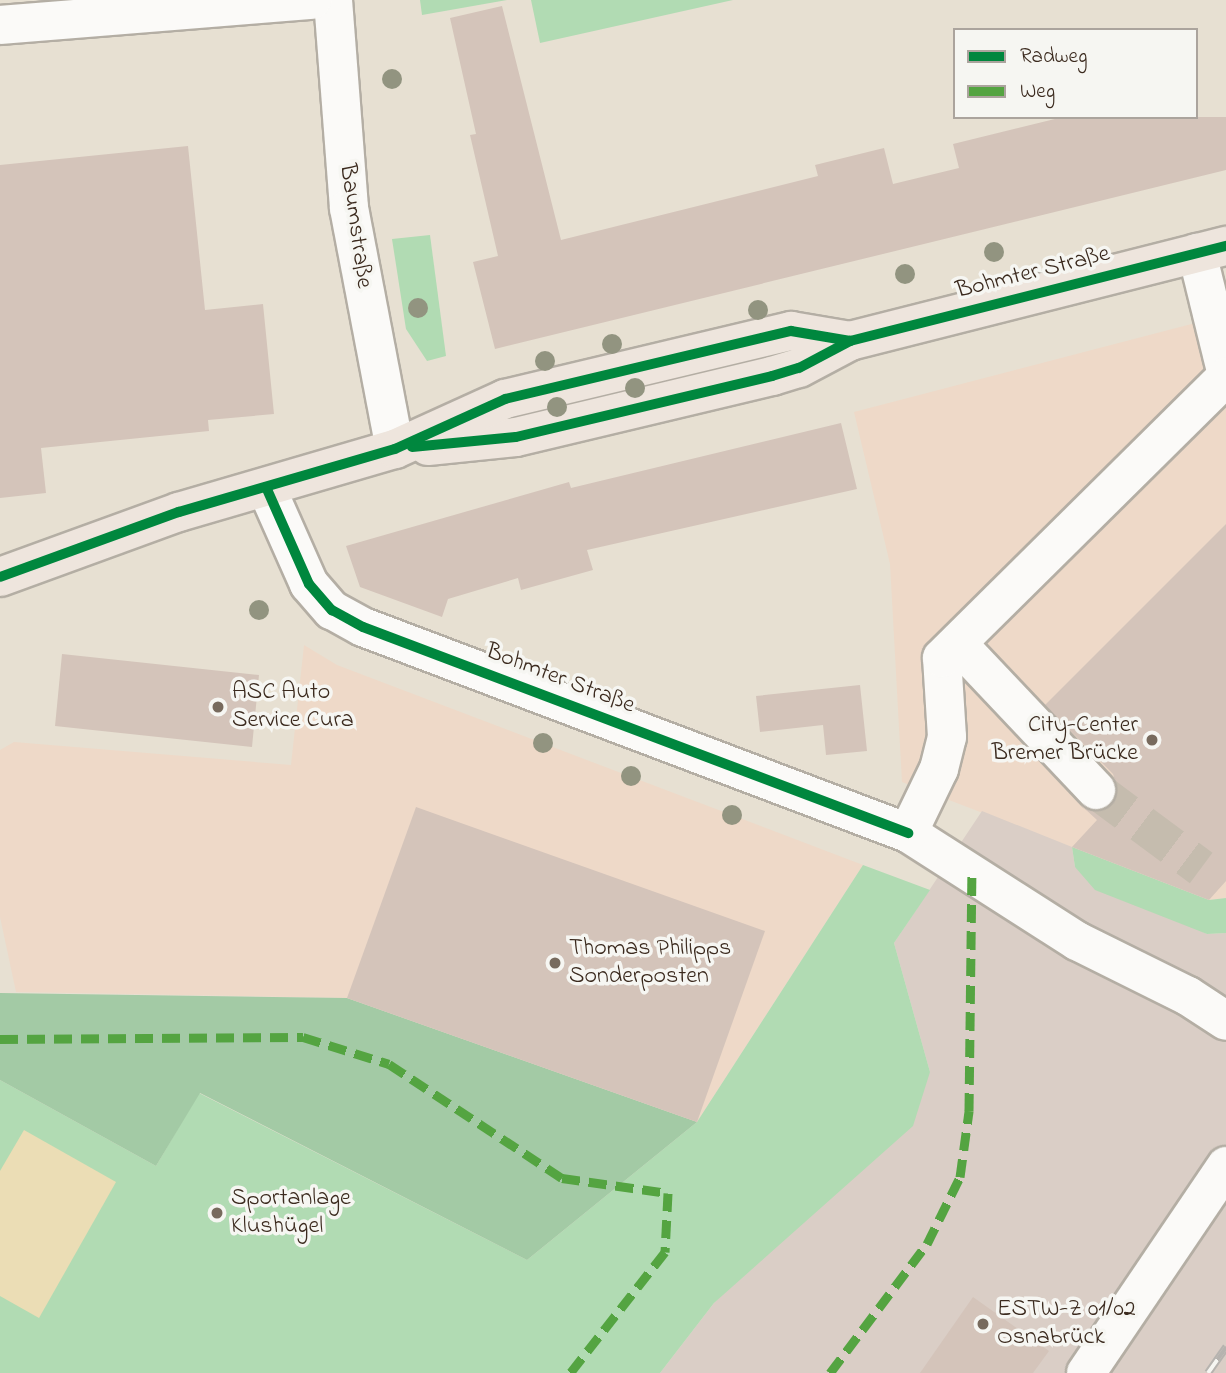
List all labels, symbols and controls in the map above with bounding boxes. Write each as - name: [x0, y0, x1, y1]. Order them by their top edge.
- legend: [953, 28, 1198, 119]
- text: Radweg: [1020, 42, 1087, 72]
- text: Weg: [1020, 77, 1055, 107]
- street label: Baumstraße: [332, 162, 378, 290]
- street label: Bohmter Straße: [953, 240, 1113, 306]
- street label: Bohmter Straße: [481, 637, 639, 721]
- place label: ASC Auto Service Cura: [232, 679, 354, 735]
- marker: ASC Auto Service Cura: [210, 699, 226, 715]
- place label: City-Center Bremer Brücke: [992, 712, 1138, 768]
- marker: City-Center Bremer Brücke: [1144, 732, 1160, 748]
- place label: Thomas Philipps Sonderposten: [569, 935, 731, 991]
- marker: Thomas Philipps Sonderposten: [547, 955, 563, 971]
- place label: Sportanlage Klushügel: [231, 1185, 351, 1241]
- marker: Sportanlage Klushügel: [209, 1205, 225, 1221]
- place label: ESTW-Z 01/02 Osnabrück: [997, 1296, 1136, 1352]
- marker: ESTW-Z 01/02 Osnabrück: [975, 1316, 991, 1332]

